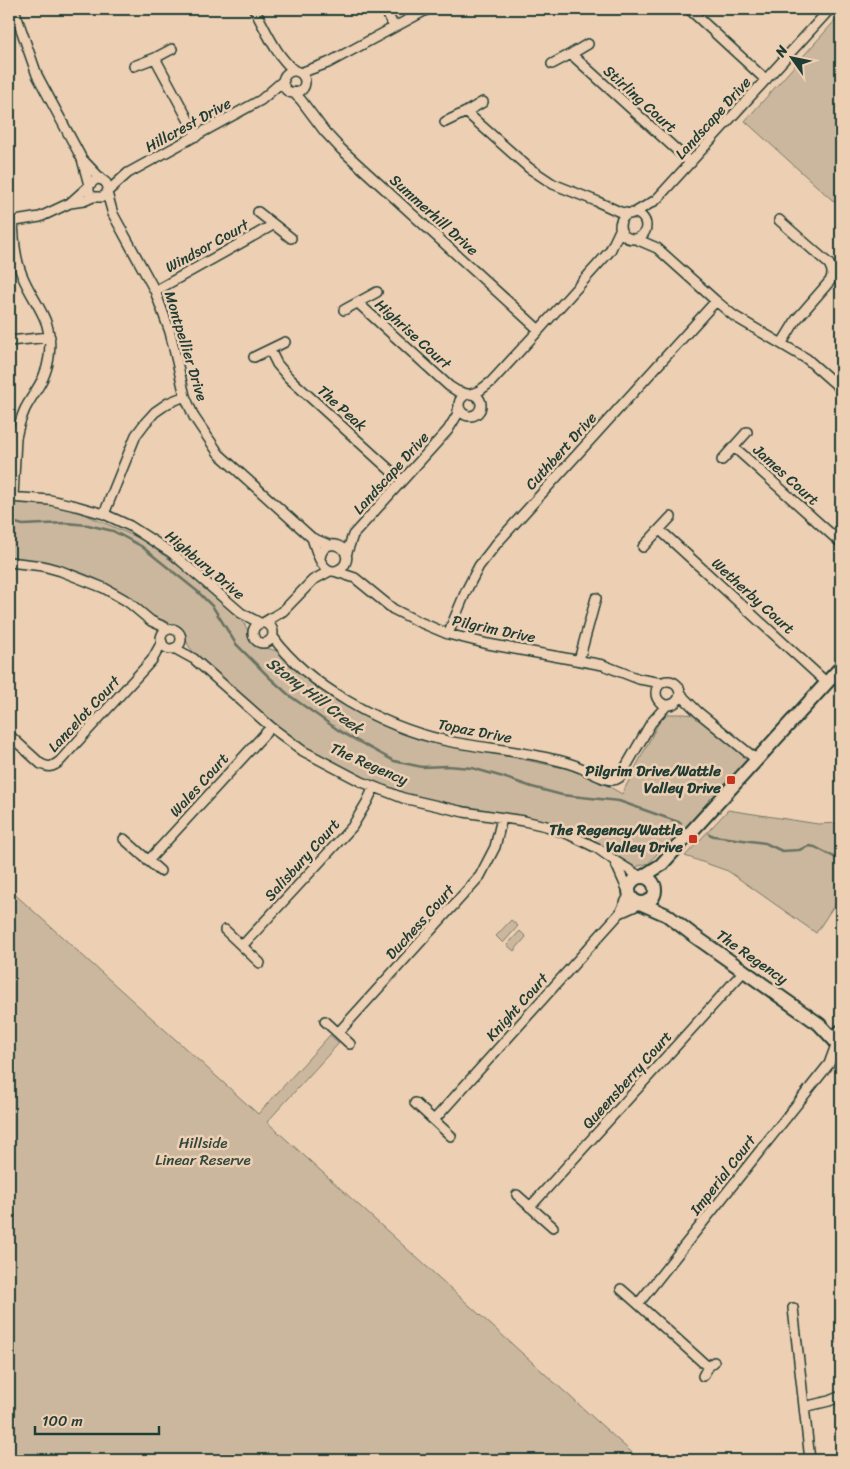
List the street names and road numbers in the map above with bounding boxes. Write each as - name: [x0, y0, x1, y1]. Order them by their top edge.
- street label: Stirling Court: [597, 59, 683, 140]
- street label: Landscape Drive: [668, 70, 758, 166]
- street label: Hillcrest Drive: [140, 90, 236, 160]
- street label: Summerhill Drive: [383, 168, 485, 263]
- street label: Windsor Court: [160, 212, 255, 280]
- street label: Montpellier Drive: [157, 288, 215, 404]
- street label: Highrise Court: [369, 292, 458, 376]
- street label: The Peak: [311, 378, 373, 438]
- street label: Cuthbert Drive: [519, 406, 604, 496]
- street label: Landscape Drive: [346, 425, 436, 521]
- street label: James Court: [746, 437, 826, 512]
- street label: Highbury Drive: [159, 524, 251, 607]
- street label: Wetherby Court: [705, 551, 801, 641]
- street label: Pilgrim Drive: [450, 607, 538, 651]
- street label: Lancelot Court: [41, 669, 127, 758]
- street label: Topaz Drive: [436, 711, 515, 751]
- street label: The Regency: [326, 735, 412, 793]
- street label: Wales Court: [163, 746, 236, 823]
- street label: Salisbury Court: [258, 812, 347, 907]
- street label: Duchess Court: [379, 878, 462, 966]
- street label: The Regency: [711, 923, 794, 992]
- street label: Knight Court: [479, 966, 556, 1047]
- street label: Queensberry Court: [576, 1025, 679, 1135]
- street label: Imperial Court: [682, 1128, 763, 1222]

